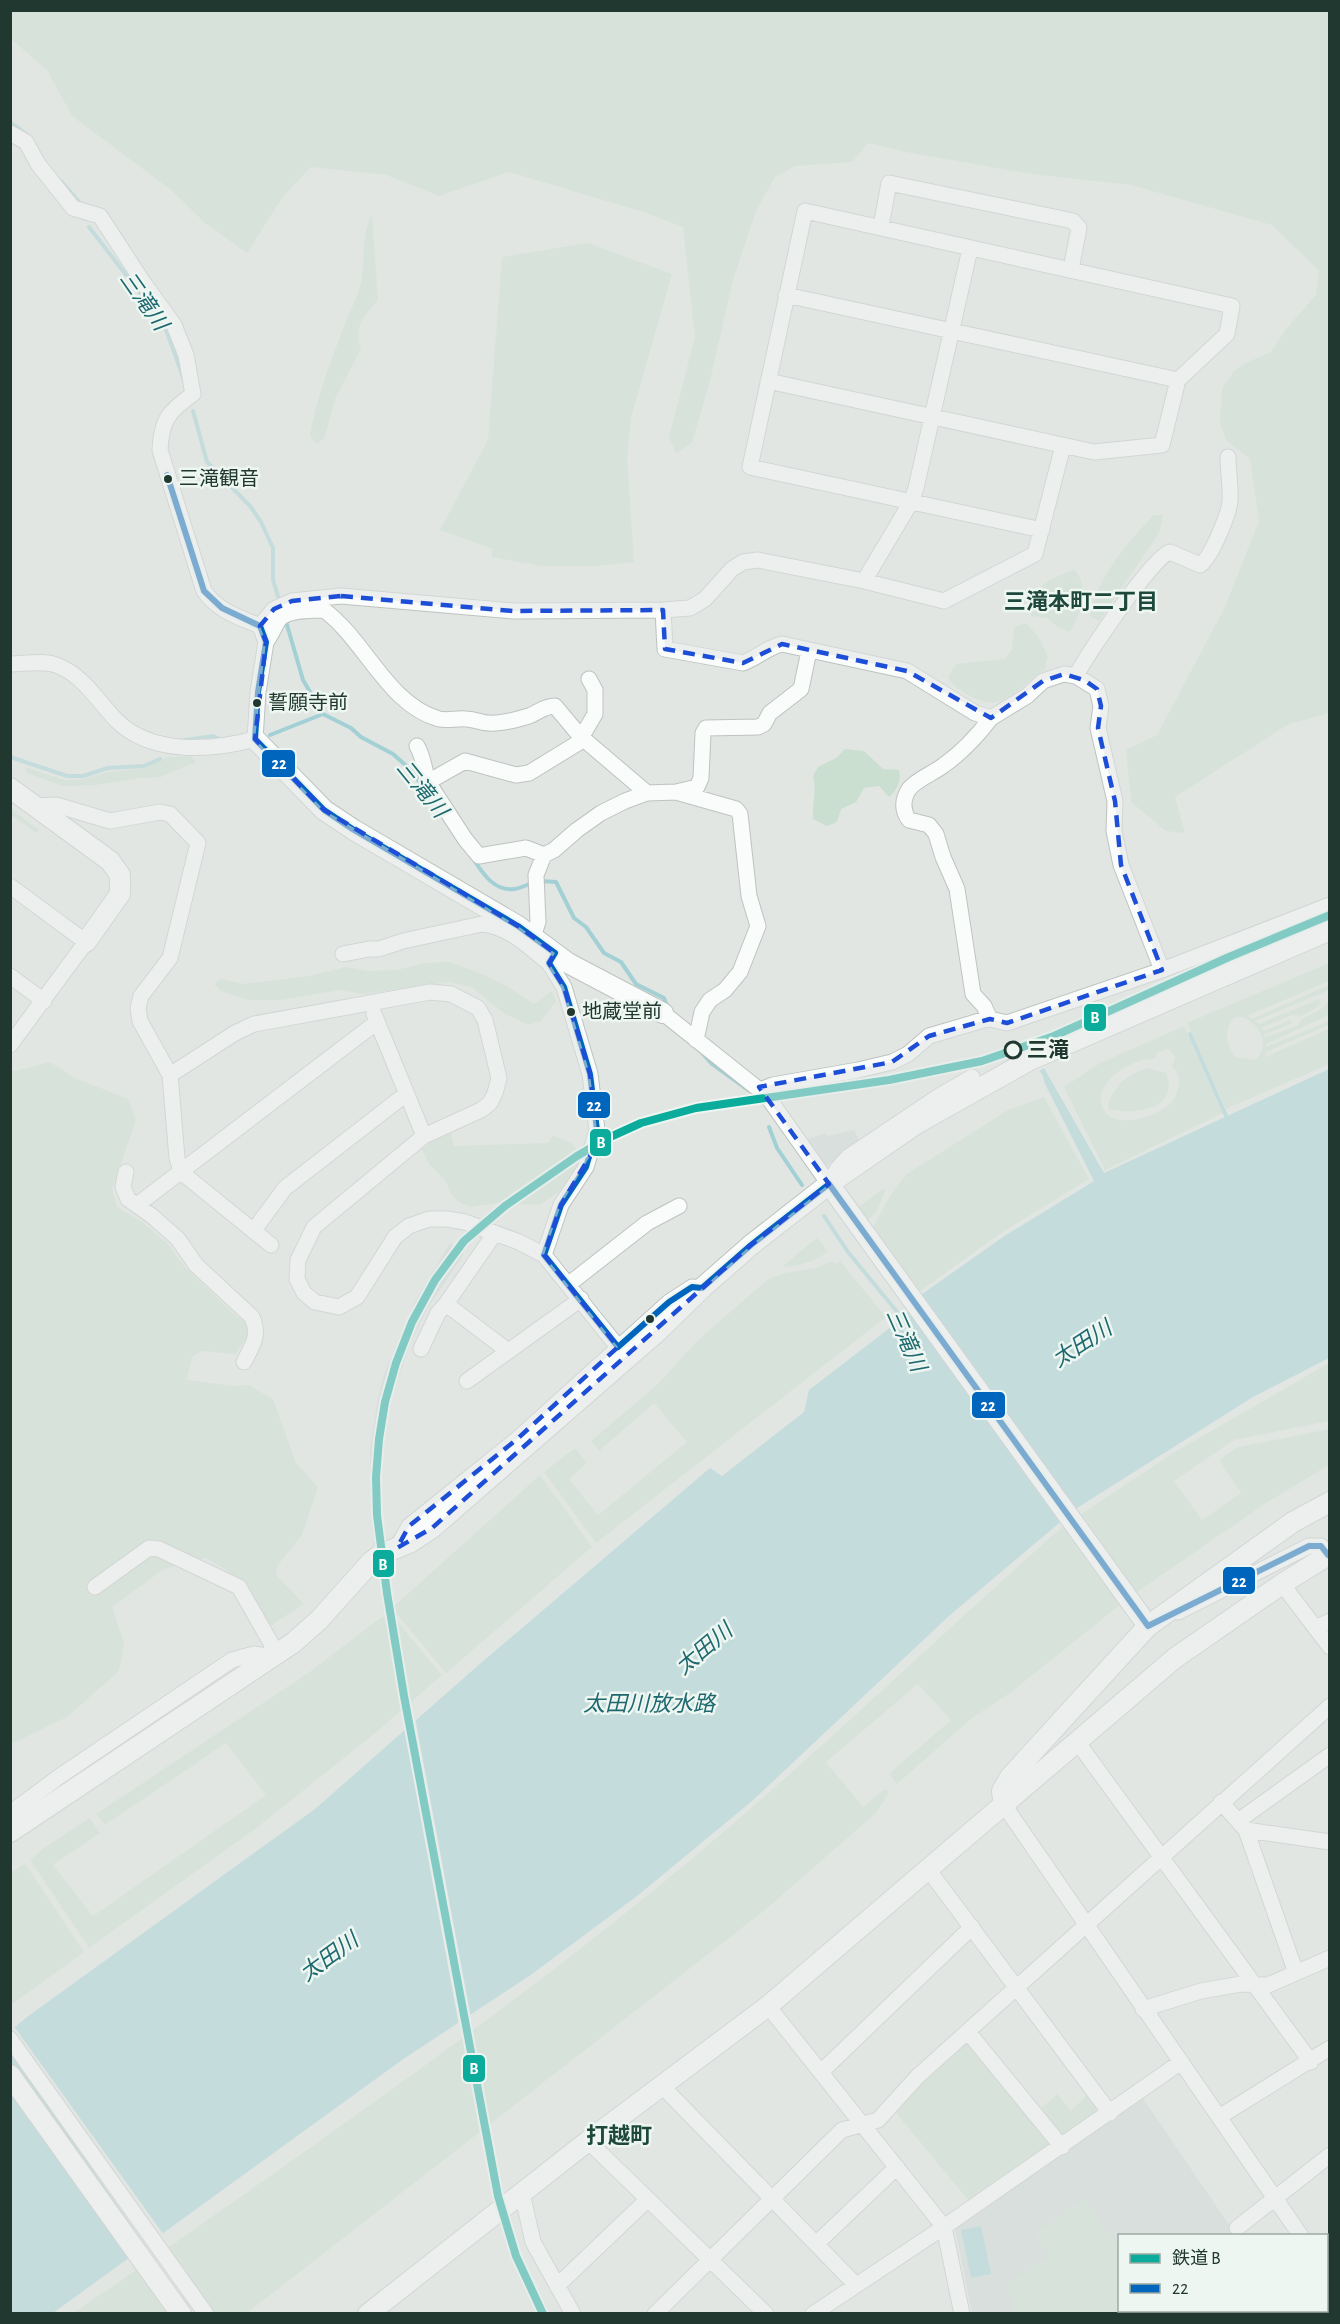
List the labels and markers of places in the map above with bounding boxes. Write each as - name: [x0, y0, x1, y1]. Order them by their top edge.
- place label: 三滝観音: [179, 468, 259, 489]
- marker: 三滝観音: [162, 473, 174, 485]
- place label: 誓願寺前: [268, 692, 348, 713]
- marker: 誓願寺前: [251, 697, 263, 709]
- place label: 地蔵堂前: [582, 1001, 662, 1022]
- marker: 地蔵堂前: [565, 1006, 577, 1018]
- place label: 三滝: [1027, 1039, 1069, 1061]
- marker: 三滝: [1004, 1041, 1022, 1059]
- unlabelled marker: [644, 1313, 656, 1325]

